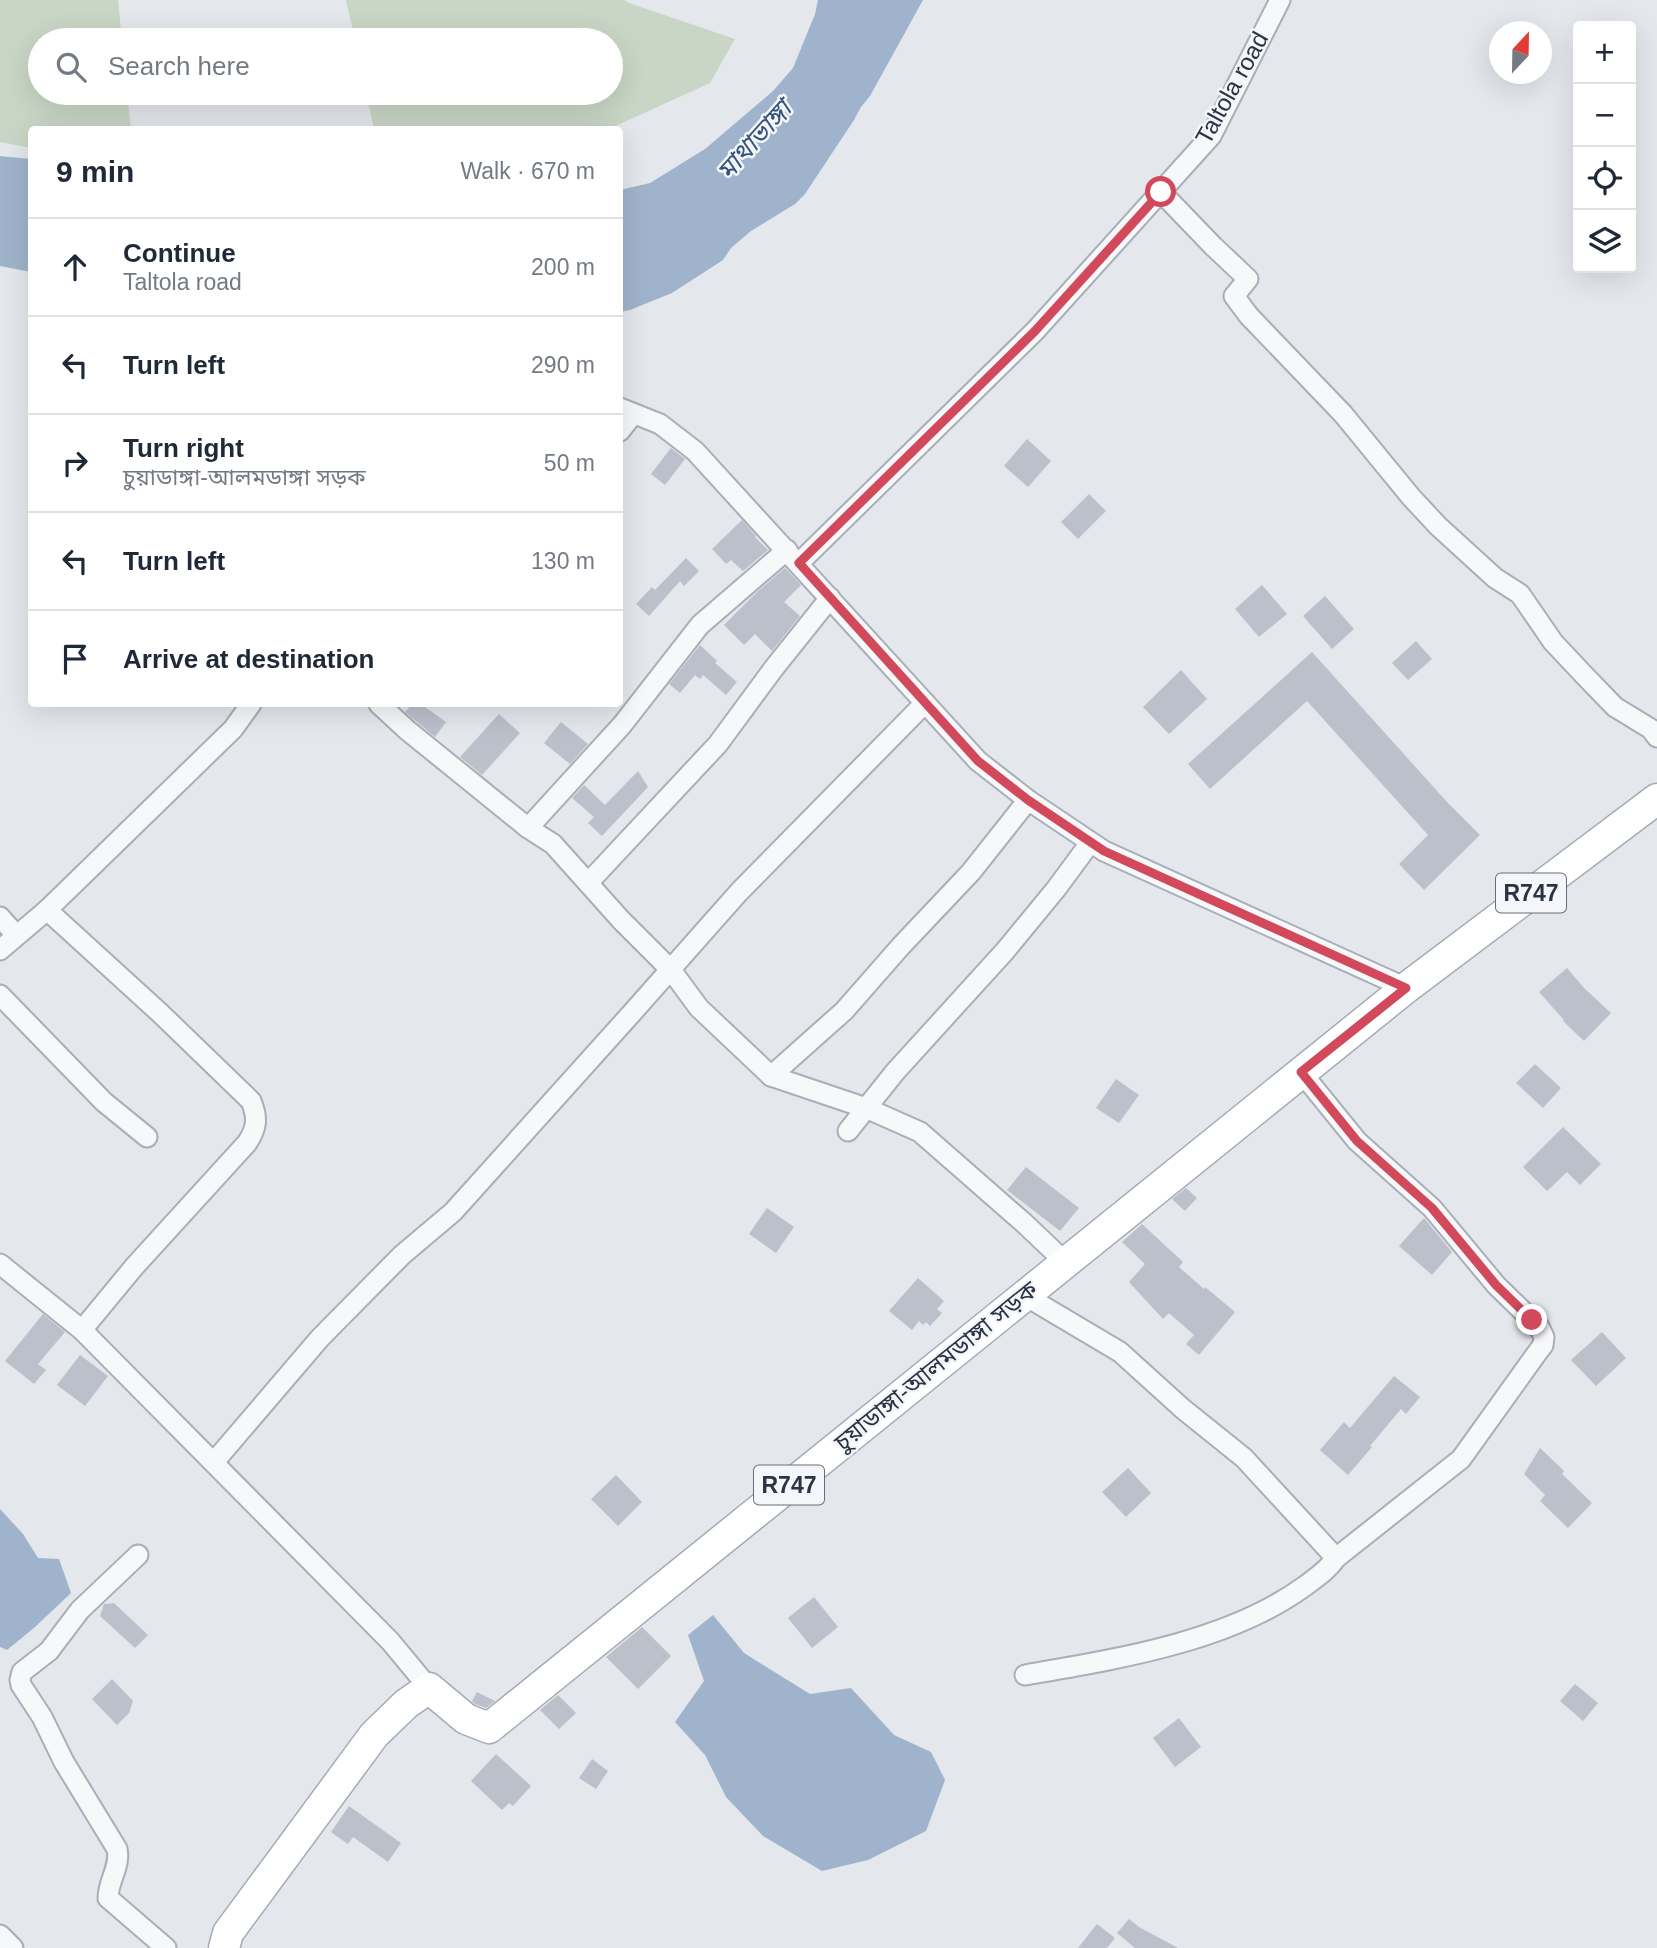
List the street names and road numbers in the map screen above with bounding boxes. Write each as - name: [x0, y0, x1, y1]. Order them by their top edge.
- street label: Taltola road: [1190, 27, 1273, 149]
- road number: R747: [1496, 874, 1566, 912]
- street label: চুয়াডাঙ্গা-আলমডাঙ্গা সড়ক: [828, 1275, 1044, 1458]
- road number: R747: [754, 1466, 824, 1504]

